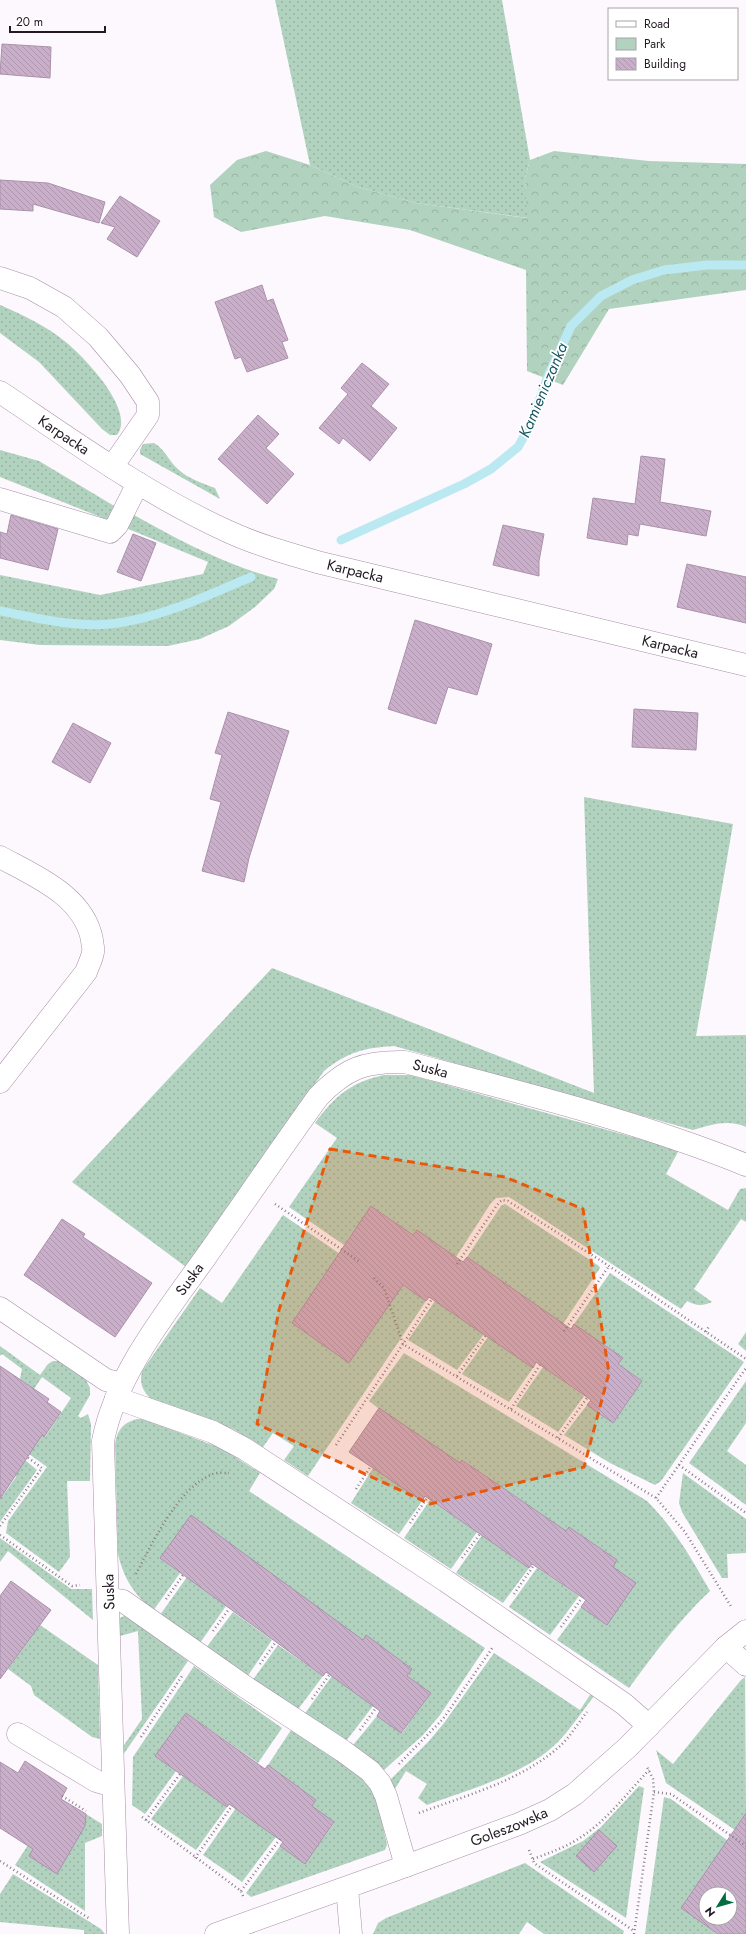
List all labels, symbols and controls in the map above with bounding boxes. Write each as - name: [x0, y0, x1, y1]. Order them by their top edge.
- scale bar: [10, 8, 105, 34]
- legend: [608, 8, 738, 80]
- text: 20 m: [16, 13, 43, 31]
- text: Road: [644, 15, 670, 33]
- text: Park: [644, 35, 666, 53]
- text: Building: [644, 55, 686, 73]
- water label: Kamieniczanka: [513, 339, 573, 441]
- street label: Karpacka: [34, 410, 94, 460]
- street label: Karpacka: [325, 554, 386, 589]
- street label: Karpacka: [640, 629, 701, 664]
- street label: Suska: [410, 1053, 451, 1084]
- street label: Suska: [170, 1258, 209, 1300]
- street label: Suska: [97, 1574, 121, 1610]
- street label: Goleszowska: [467, 1801, 551, 1852]
- north arrow: [698, 1886, 738, 1926]
- text: N: [701, 1904, 719, 1920]

